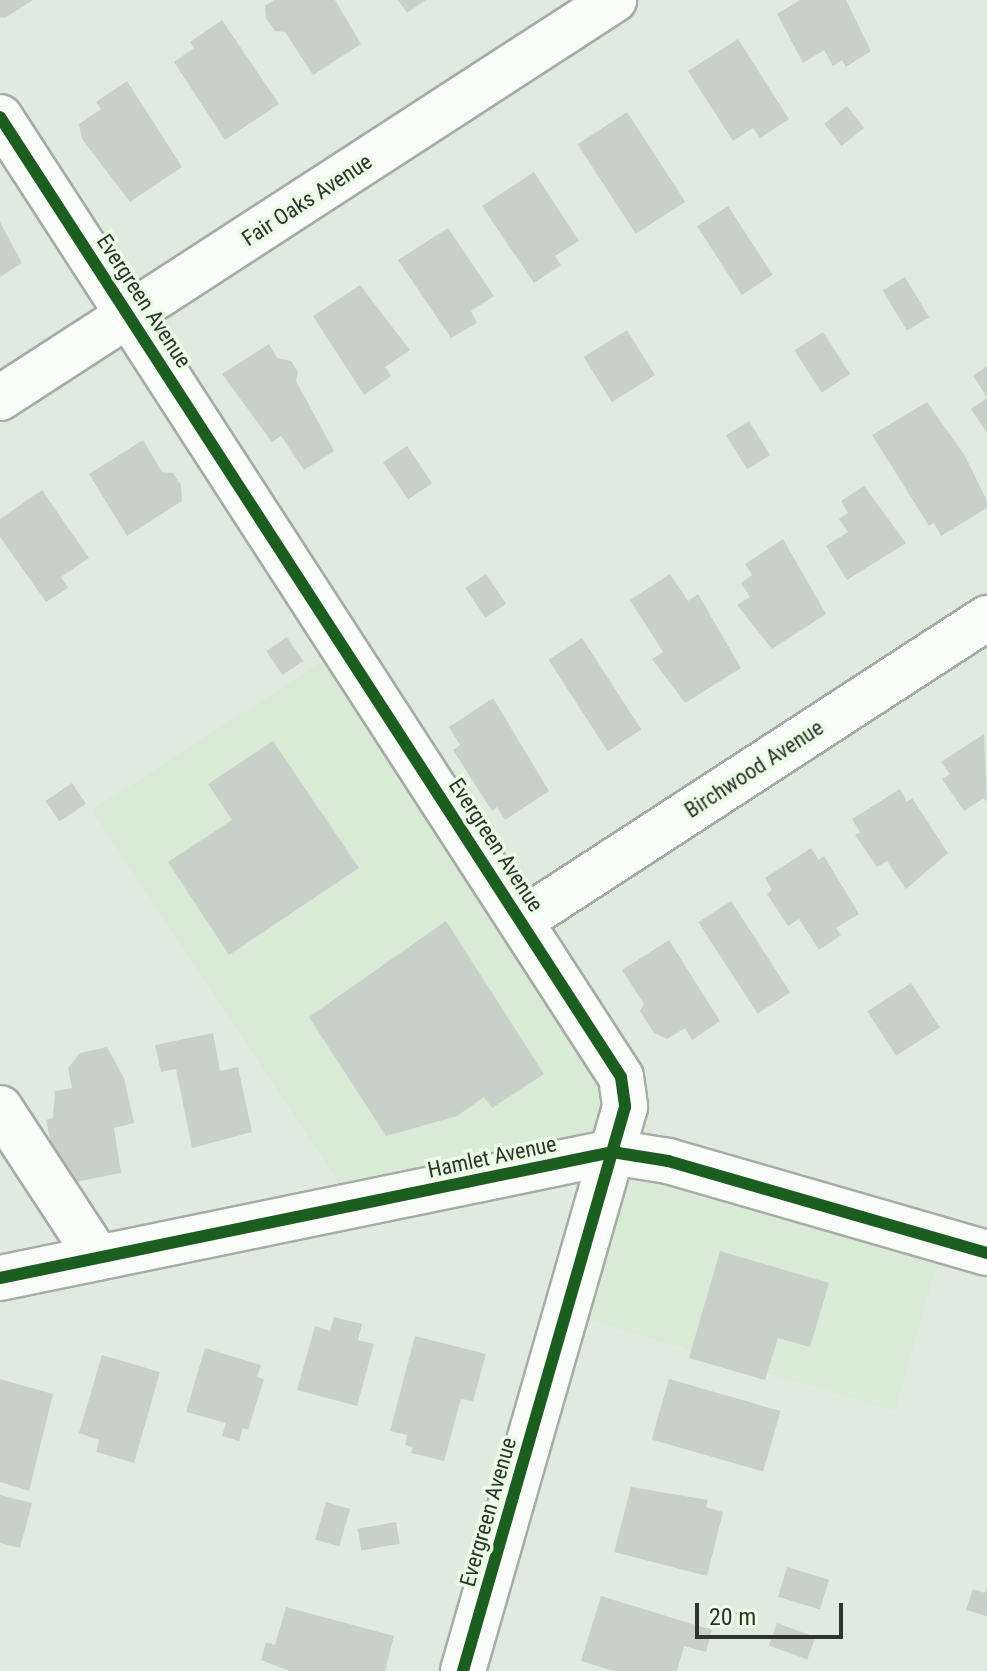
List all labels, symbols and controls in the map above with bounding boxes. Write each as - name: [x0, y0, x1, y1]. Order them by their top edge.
- street label: Fair Oaks Avenue: [237, 148, 377, 252]
- street label: Evergreen Avenue: [91, 229, 197, 373]
- street label: Birchwood Avenue: [680, 714, 828, 824]
- street label: Evergreen Avenue: [443, 773, 549, 917]
- street label: Hamlet Avenue: [425, 1130, 559, 1184]
- street label: Evergreen Avenue: [454, 1434, 522, 1590]
- scale bar: [699, 1587, 847, 1637]
- text: 20 m: [709, 1603, 756, 1631]

